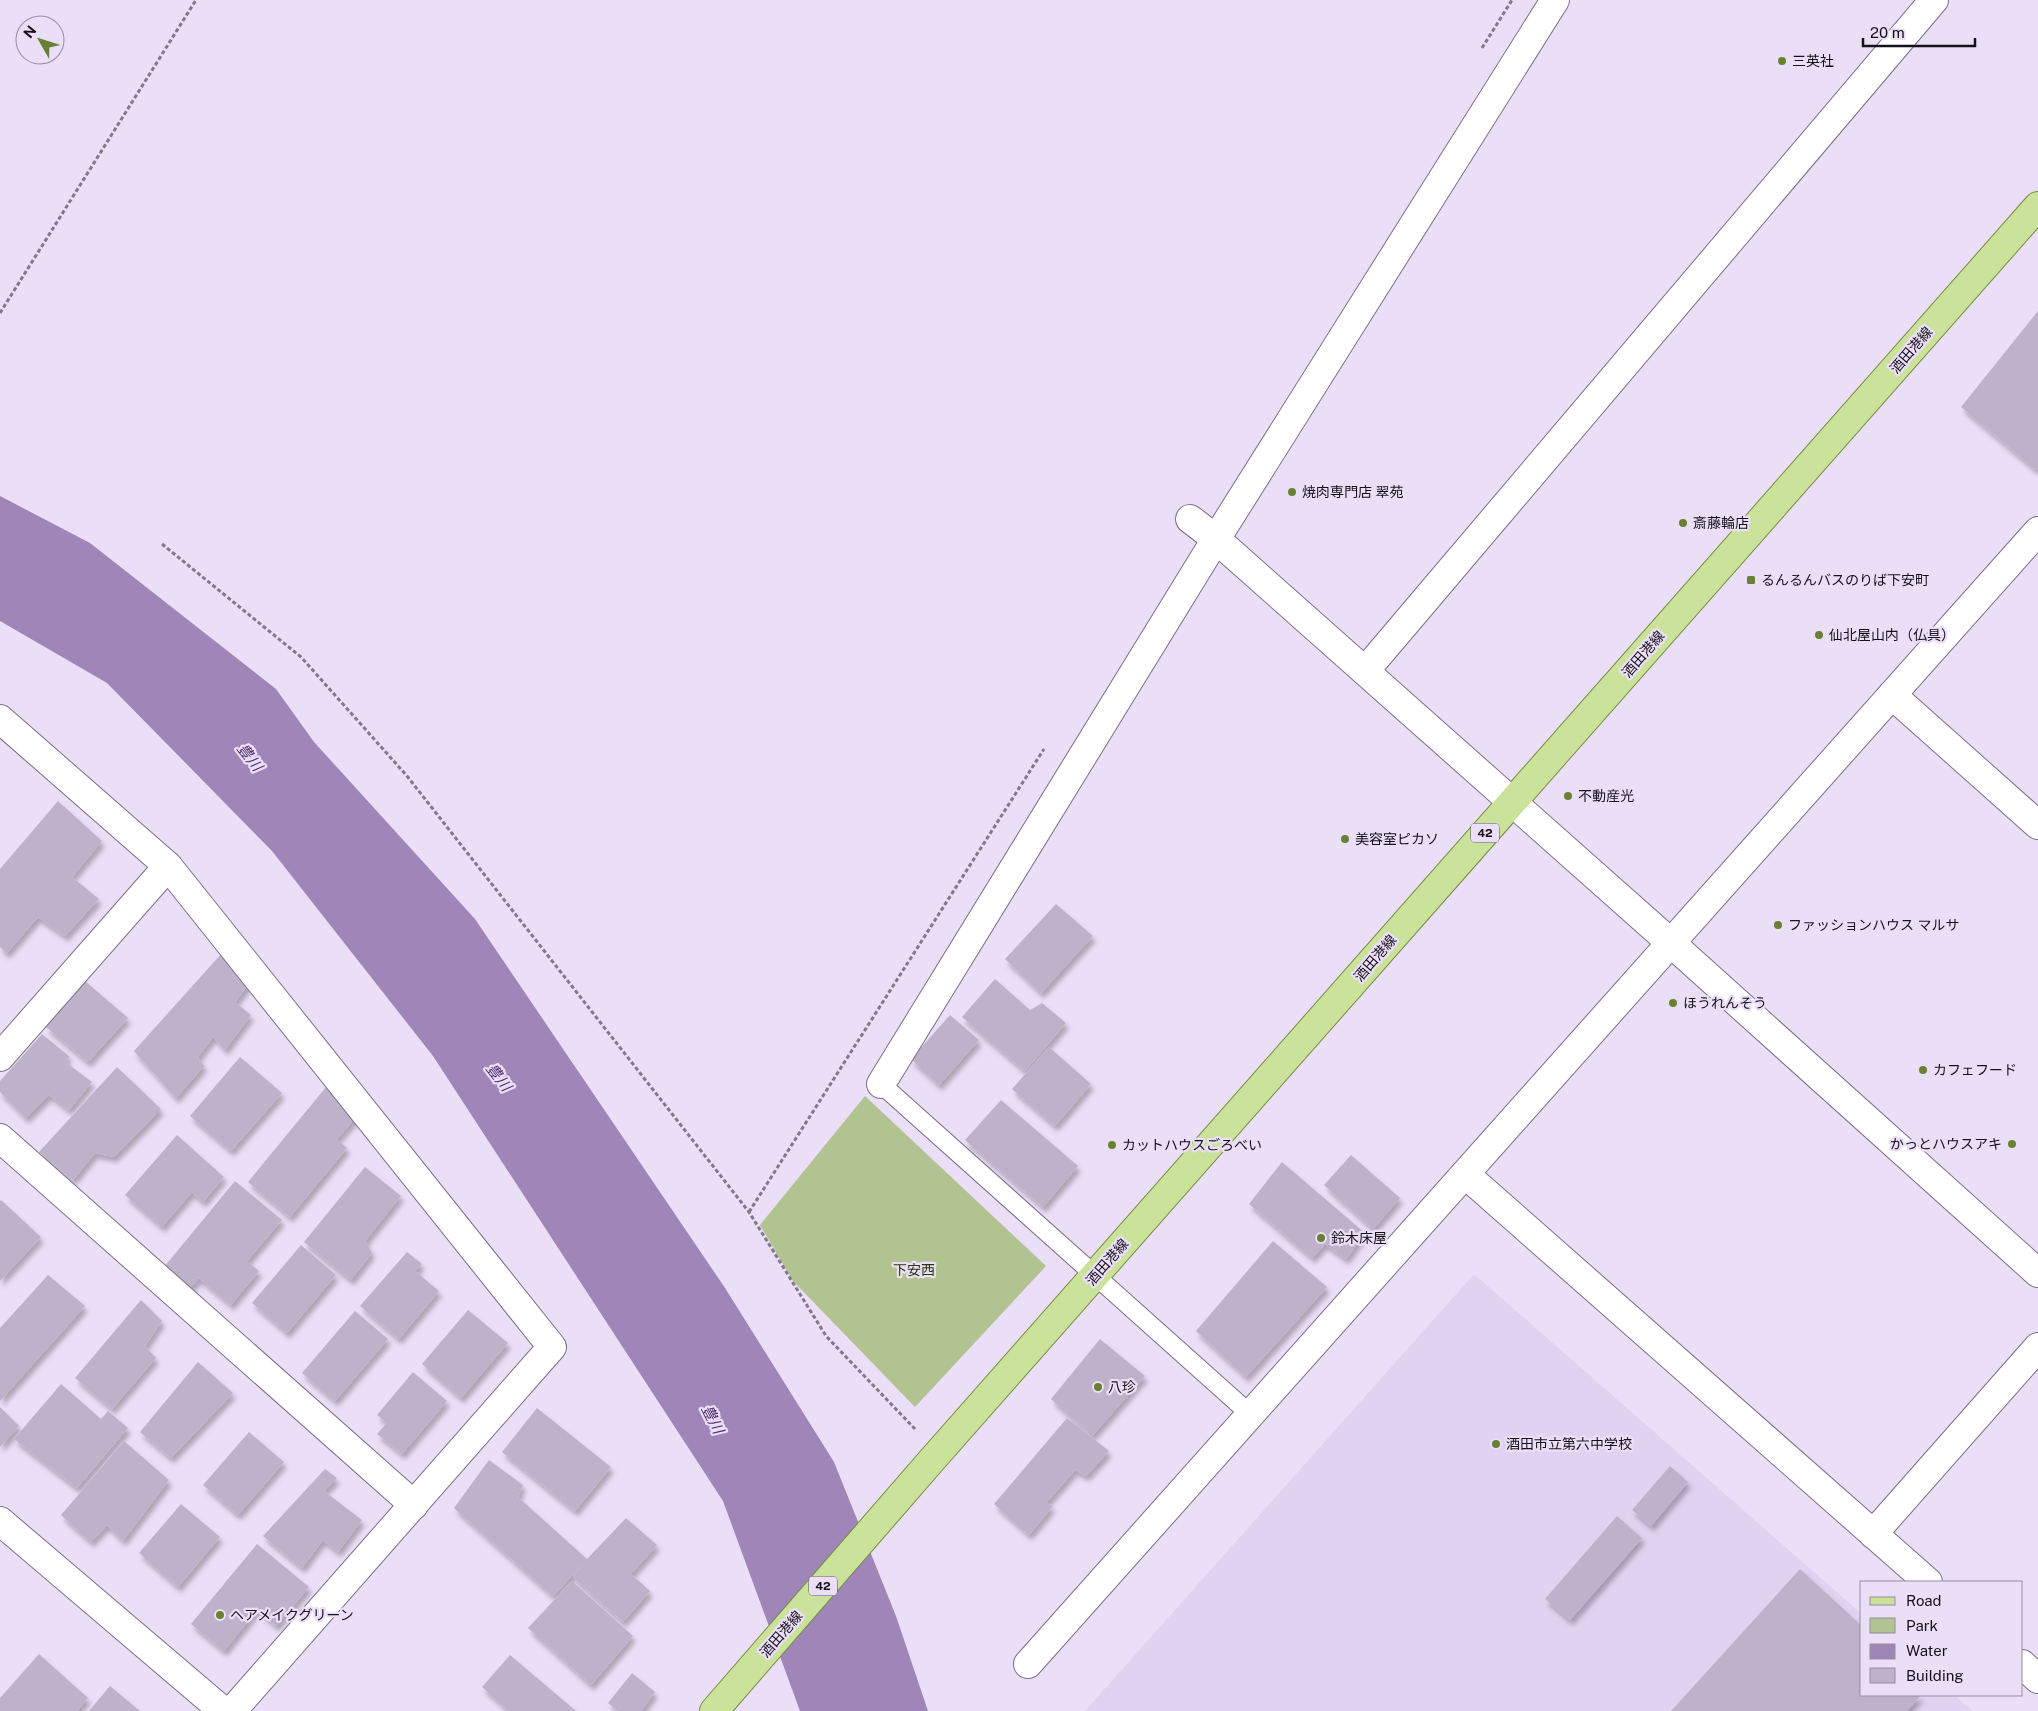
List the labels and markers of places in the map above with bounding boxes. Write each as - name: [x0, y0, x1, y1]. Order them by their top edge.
- place label: 三英社: [1792, 53, 1834, 69]
- marker: 三英社: [1776, 55, 1788, 67]
- place label: 焼肉専門店 翠苑: [1302, 484, 1403, 500]
- marker: 焼肉専門店 翠苑: [1286, 486, 1298, 498]
- place label: 斎藤輪店: [1693, 515, 1749, 531]
- marker: 斎藤輪店: [1677, 517, 1689, 529]
- place label: るんるんバスのりば下安町: [1761, 572, 1929, 588]
- marker: るんるんバスのりば下安町: [1745, 574, 1757, 586]
- place label: 仙北屋山内（仏具）: [1829, 627, 1955, 643]
- marker: 仙北屋山内（仏具）: [1813, 629, 1825, 641]
- place label: 不動産光: [1578, 788, 1634, 804]
- marker: 不動産光: [1562, 790, 1574, 802]
- place label: 美容室ピカソ: [1355, 831, 1439, 847]
- marker: 美容室ピカソ: [1339, 833, 1351, 845]
- place label: ファッションハウス マルサ: [1788, 917, 1959, 933]
- marker: ファッションハウス マルサ: [1772, 919, 1784, 931]
- place label: ほうれんそう: [1683, 995, 1767, 1011]
- marker: ほうれんそう: [1667, 997, 1679, 1009]
- place label: カフェフード: [1933, 1062, 2017, 1078]
- marker: カフェフード: [1917, 1064, 1929, 1076]
- place label: かっとハウスアキ: [1890, 1136, 2002, 1152]
- place label: カットハウスごろべい: [1122, 1137, 1262, 1153]
- marker: かっとハウスアキ: [2006, 1138, 2018, 1150]
- marker: カットハウスごろべい: [1106, 1139, 1118, 1151]
- place label: 鈴木床屋: [1331, 1230, 1387, 1246]
- marker: 鈴木床屋: [1315, 1232, 1327, 1244]
- place label: 八珍: [1108, 1379, 1136, 1395]
- marker: 八珍: [1092, 1381, 1104, 1393]
- place label: 酒田市立第六中学校: [1506, 1436, 1632, 1452]
- marker: 酒田市立第六中学校: [1490, 1438, 1502, 1450]
- place label: ヘアメイクグリーン: [230, 1607, 354, 1623]
- marker: ヘアメイクグリーン: [214, 1609, 226, 1621]

